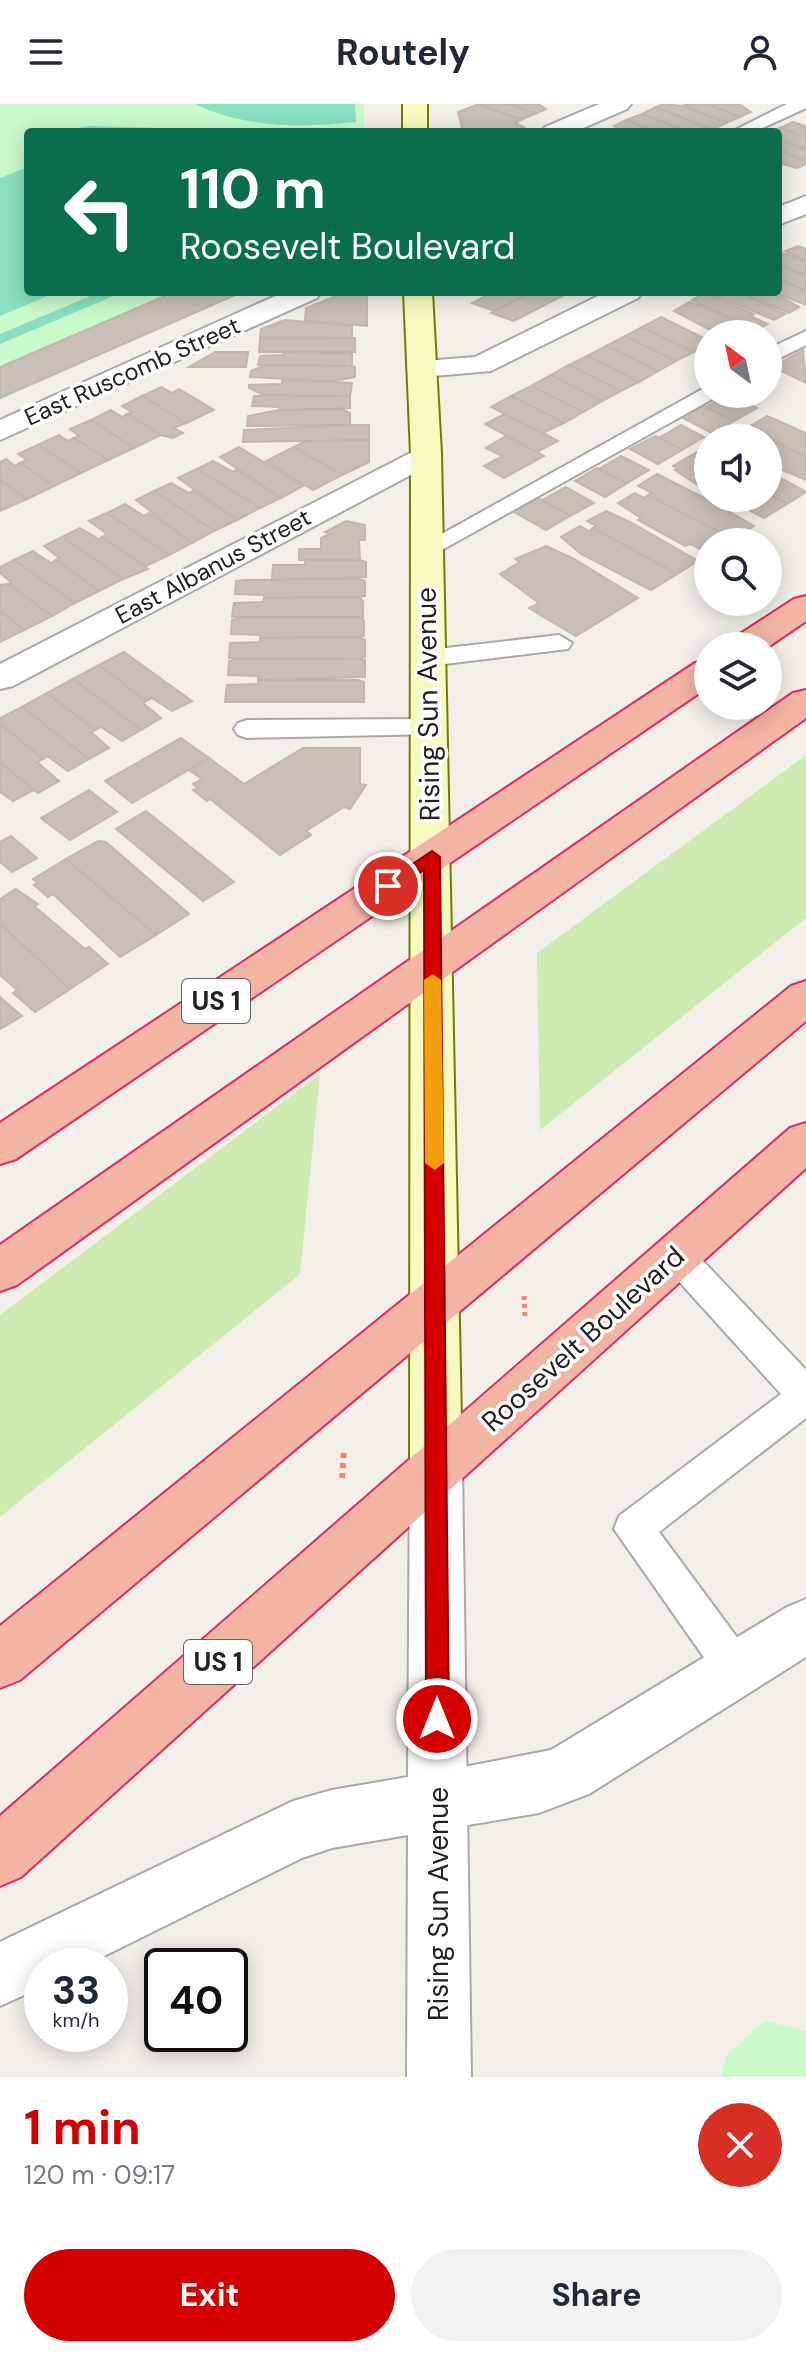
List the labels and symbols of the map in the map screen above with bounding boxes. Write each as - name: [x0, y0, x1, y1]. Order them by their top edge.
- street label: East Ruscomb Street: [19, 310, 245, 432]
- north arrow: [694, 320, 782, 408]
- street label: East Albanus Street: [110, 501, 316, 631]
- street label: Rising Sun Avenue: [407, 587, 449, 821]
- pin: [354, 852, 422, 920]
- road number: US 1: [182, 979, 250, 1023]
- street label: Roosevelt Boulevard: [474, 1238, 692, 1440]
- road number: US 1: [184, 1640, 252, 1684]
- position arrow: [395, 1677, 479, 1761]
- street label: Rising Sun Avenue: [420, 1787, 457, 2021]
- speed limit sign: 40: [144, 1948, 248, 2052]

